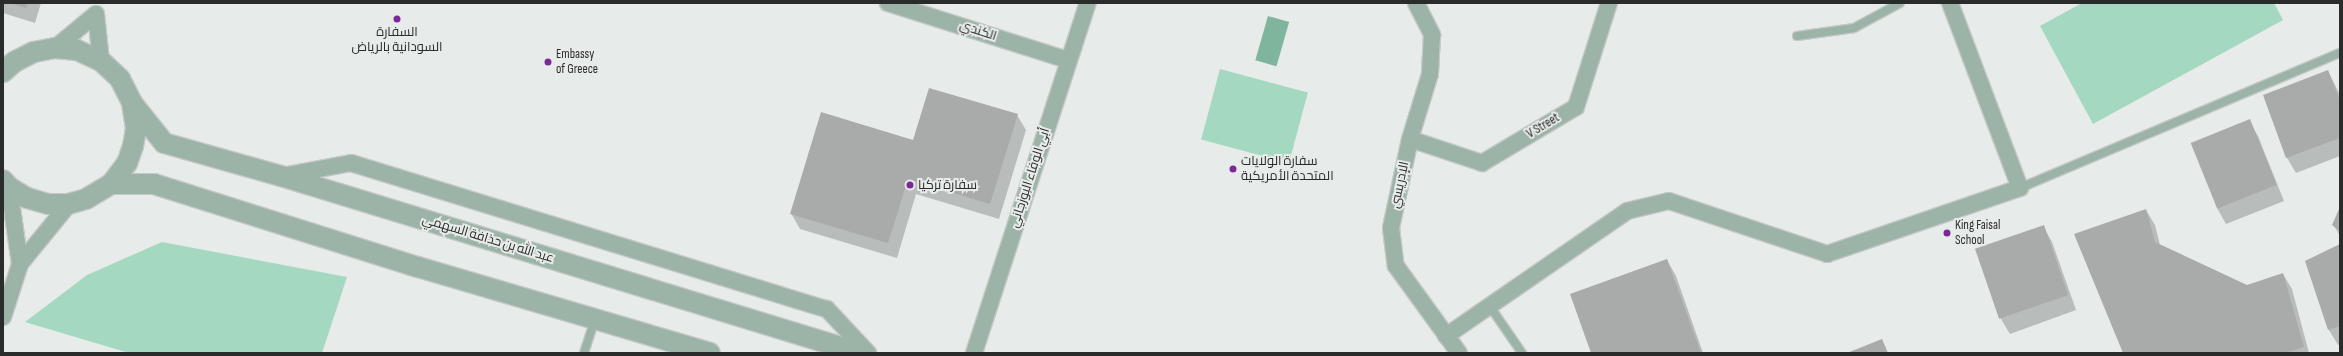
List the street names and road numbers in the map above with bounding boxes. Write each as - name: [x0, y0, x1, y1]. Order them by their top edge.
- street label: الكندي: [957, 18, 999, 44]
- street label: V Street: [1524, 110, 1562, 142]
- street label: أبي الوفاء البوزجاني: [1007, 126, 1053, 230]
- street label: الإدريسي: [1387, 160, 1413, 210]
- street label: عبد الله بن حذافة السهمي: [420, 212, 556, 266]

